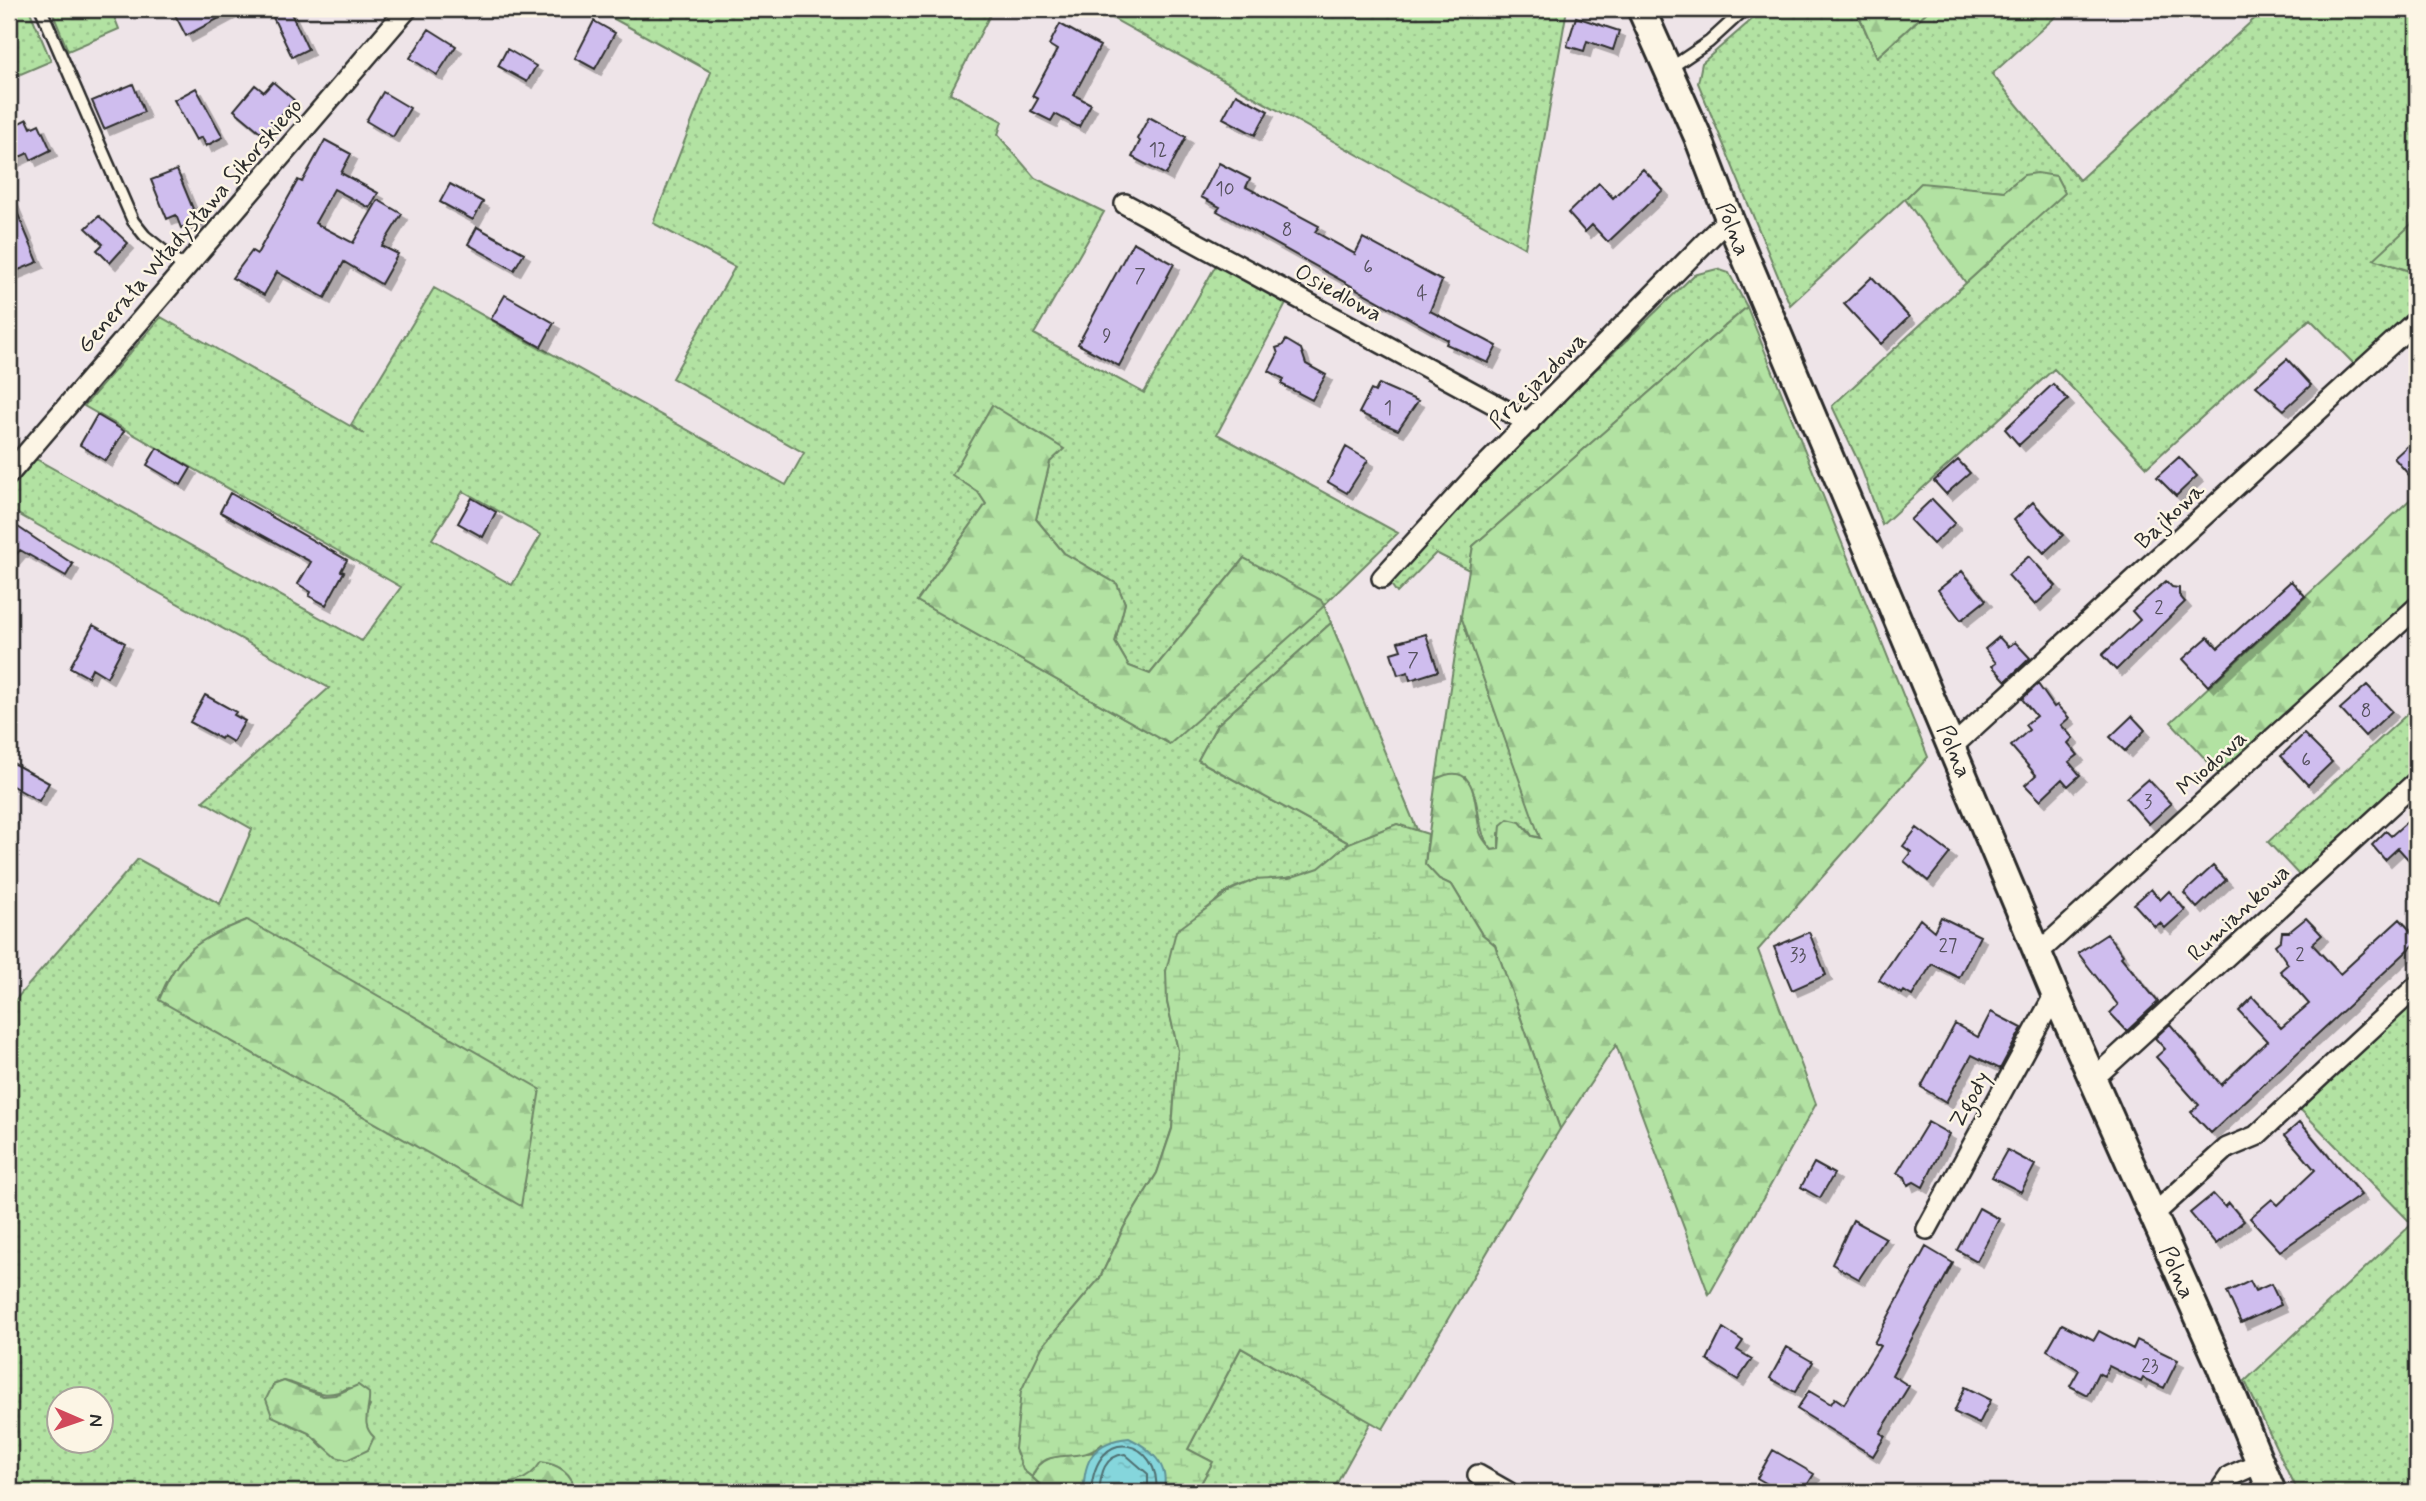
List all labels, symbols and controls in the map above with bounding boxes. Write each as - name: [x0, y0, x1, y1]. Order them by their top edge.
- street label: Generała Władysława Sikorskiego: [71, 92, 310, 360]
- house number: 12: [1149, 138, 1167, 163]
- house number: 10: [1215, 177, 1235, 202]
- street label: Polna: [1708, 199, 1756, 261]
- house number: 8: [1282, 218, 1292, 243]
- house number: 6: [1363, 255, 1373, 280]
- street label: Osiedlowa: [1289, 257, 1387, 330]
- house number: 7: [1134, 264, 1146, 289]
- house number: 4: [1416, 282, 1428, 307]
- house number: 9: [1102, 324, 1112, 349]
- street label: Przejazdowa: [1483, 326, 1594, 437]
- house number: 1: [1384, 396, 1392, 421]
- street label: Bajkowa: [2129, 476, 2212, 557]
- house number: 2: [2154, 596, 2164, 621]
- house number: 7: [1407, 648, 1419, 673]
- house number: 8: [2361, 699, 2371, 724]
- street label: Polna: [1929, 721, 1978, 783]
- street label: Miodowa: [2171, 724, 2254, 803]
- house number: 6: [2301, 748, 2311, 773]
- house number: 3: [2144, 790, 2153, 815]
- street label: Rumiankowa: [2182, 858, 2297, 969]
- house number: 27: [1939, 934, 1957, 959]
- house number: 33: [1790, 943, 1806, 968]
- house number: 2: [2295, 943, 2305, 968]
- street label: Zgody: [1943, 1066, 2000, 1135]
- street label: Polna: [2151, 1242, 2201, 1304]
- house number: 23: [2141, 1354, 2159, 1379]
- north arrow: [46, 1386, 116, 1456]
- text: N: [83, 1414, 108, 1427]

